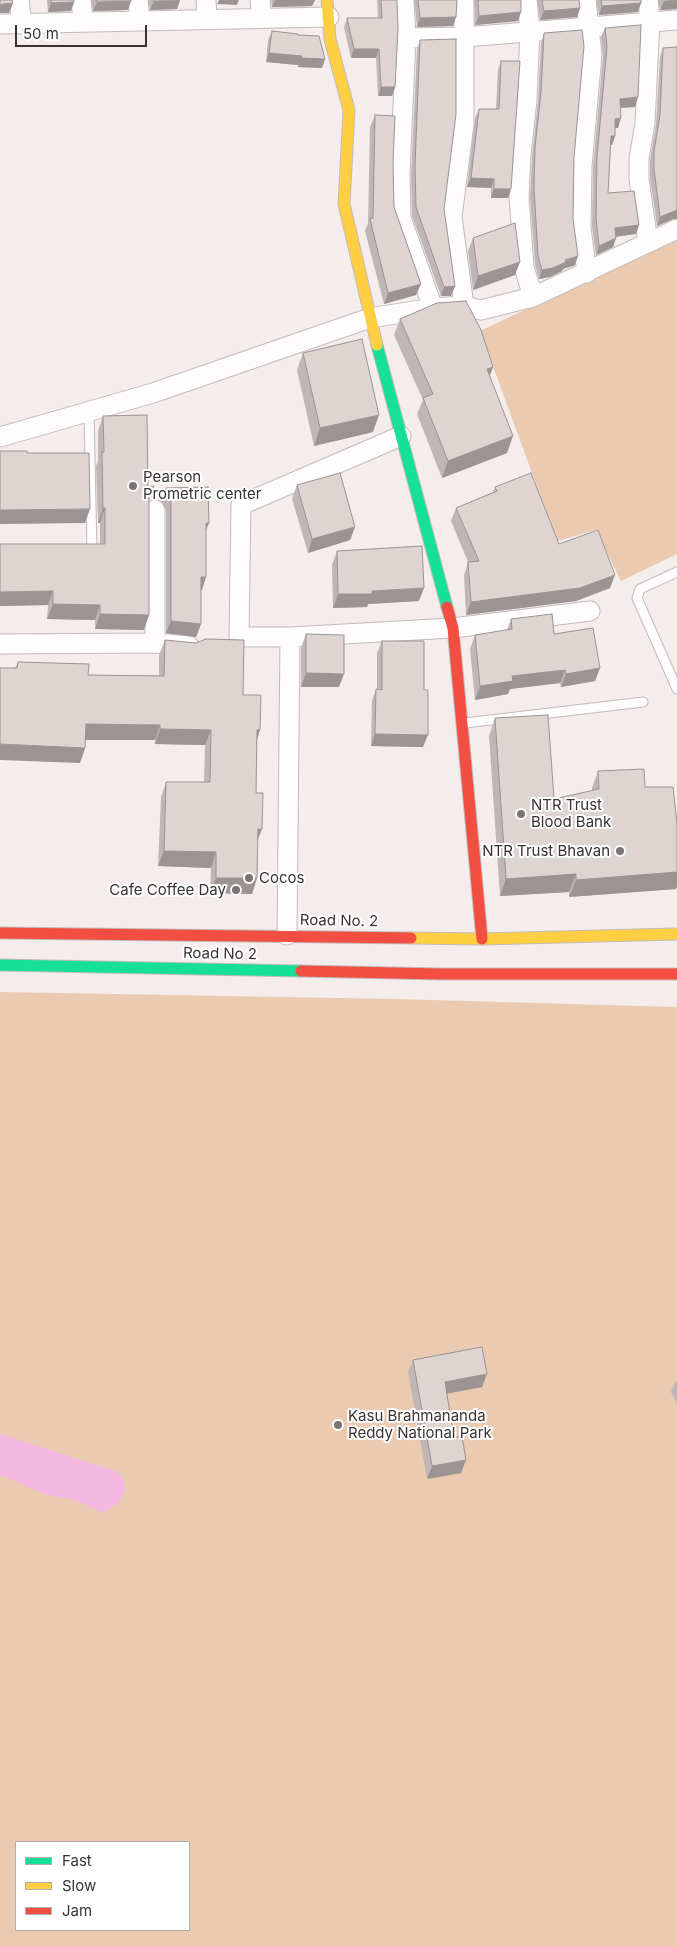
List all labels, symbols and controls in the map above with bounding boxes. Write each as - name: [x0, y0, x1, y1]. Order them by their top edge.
- scale bar: [18, 15, 150, 47]
- text: 50 m: [23, 24, 59, 43]
- place label: Pearson Prometric center: [143, 468, 261, 503]
- marker: Pearson Prometric center: [127, 480, 139, 492]
- place label: NTR Trust Blood Bank: [531, 796, 611, 831]
- marker: NTR Trust Blood Bank: [515, 808, 527, 820]
- place label: NTR Trust Bhavan: [482, 842, 610, 860]
- marker: NTR Trust Bhavan: [614, 845, 626, 857]
- place label: Cocos: [259, 869, 304, 887]
- marker: Cocos: [243, 872, 255, 884]
- place label: Cafe Coffee Day: [109, 881, 226, 899]
- marker: Cafe Coffee Day: [230, 884, 242, 896]
- street label: Road No. 2: [300, 911, 378, 931]
- street label: Road No 2: [183, 944, 257, 964]
- place label: Kasu Brahmananda Reddy National Park: [348, 1407, 492, 1442]
- marker: Kasu Brahmananda Reddy National Park: [332, 1419, 344, 1431]
- legend: [15, 1841, 190, 1931]
- text: Fast: [62, 1851, 92, 1870]
- text: Slow: [62, 1876, 96, 1895]
- text: Jam: [62, 1901, 92, 1920]

